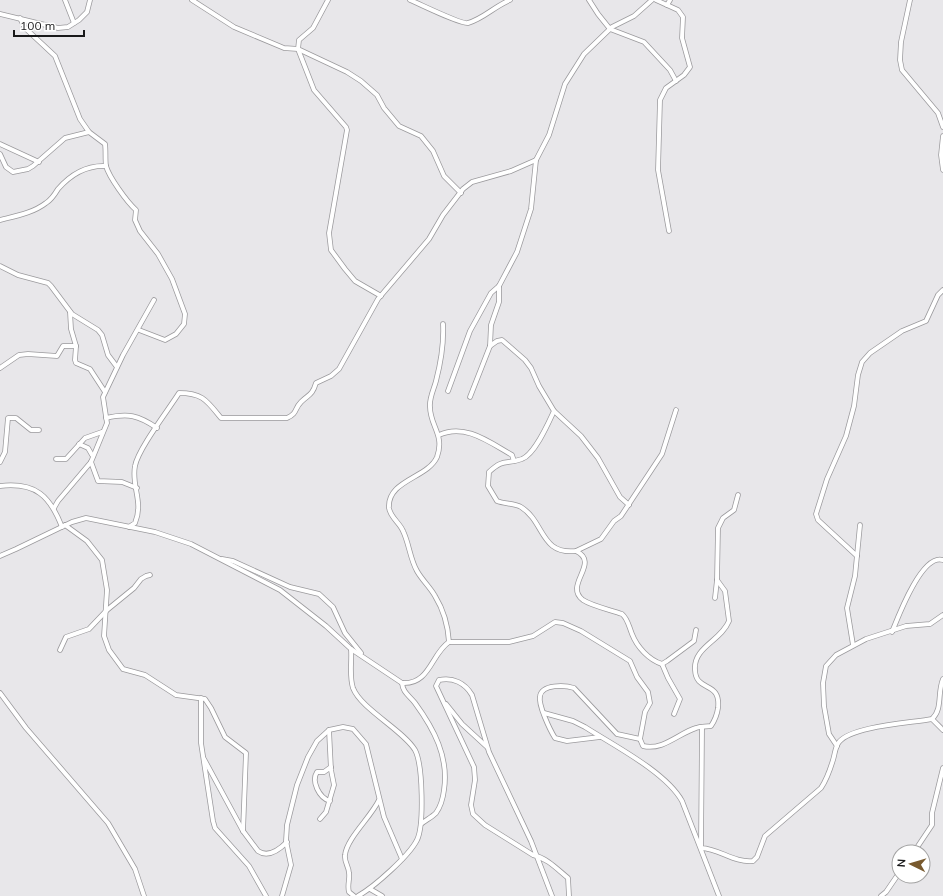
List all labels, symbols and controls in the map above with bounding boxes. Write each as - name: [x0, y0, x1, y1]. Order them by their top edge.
- scale bar: [14, 12, 84, 38]
- text: 100 m: [20, 18, 55, 33]
- north arrow: [891, 844, 931, 884]
- text: N: [894, 858, 908, 868]

